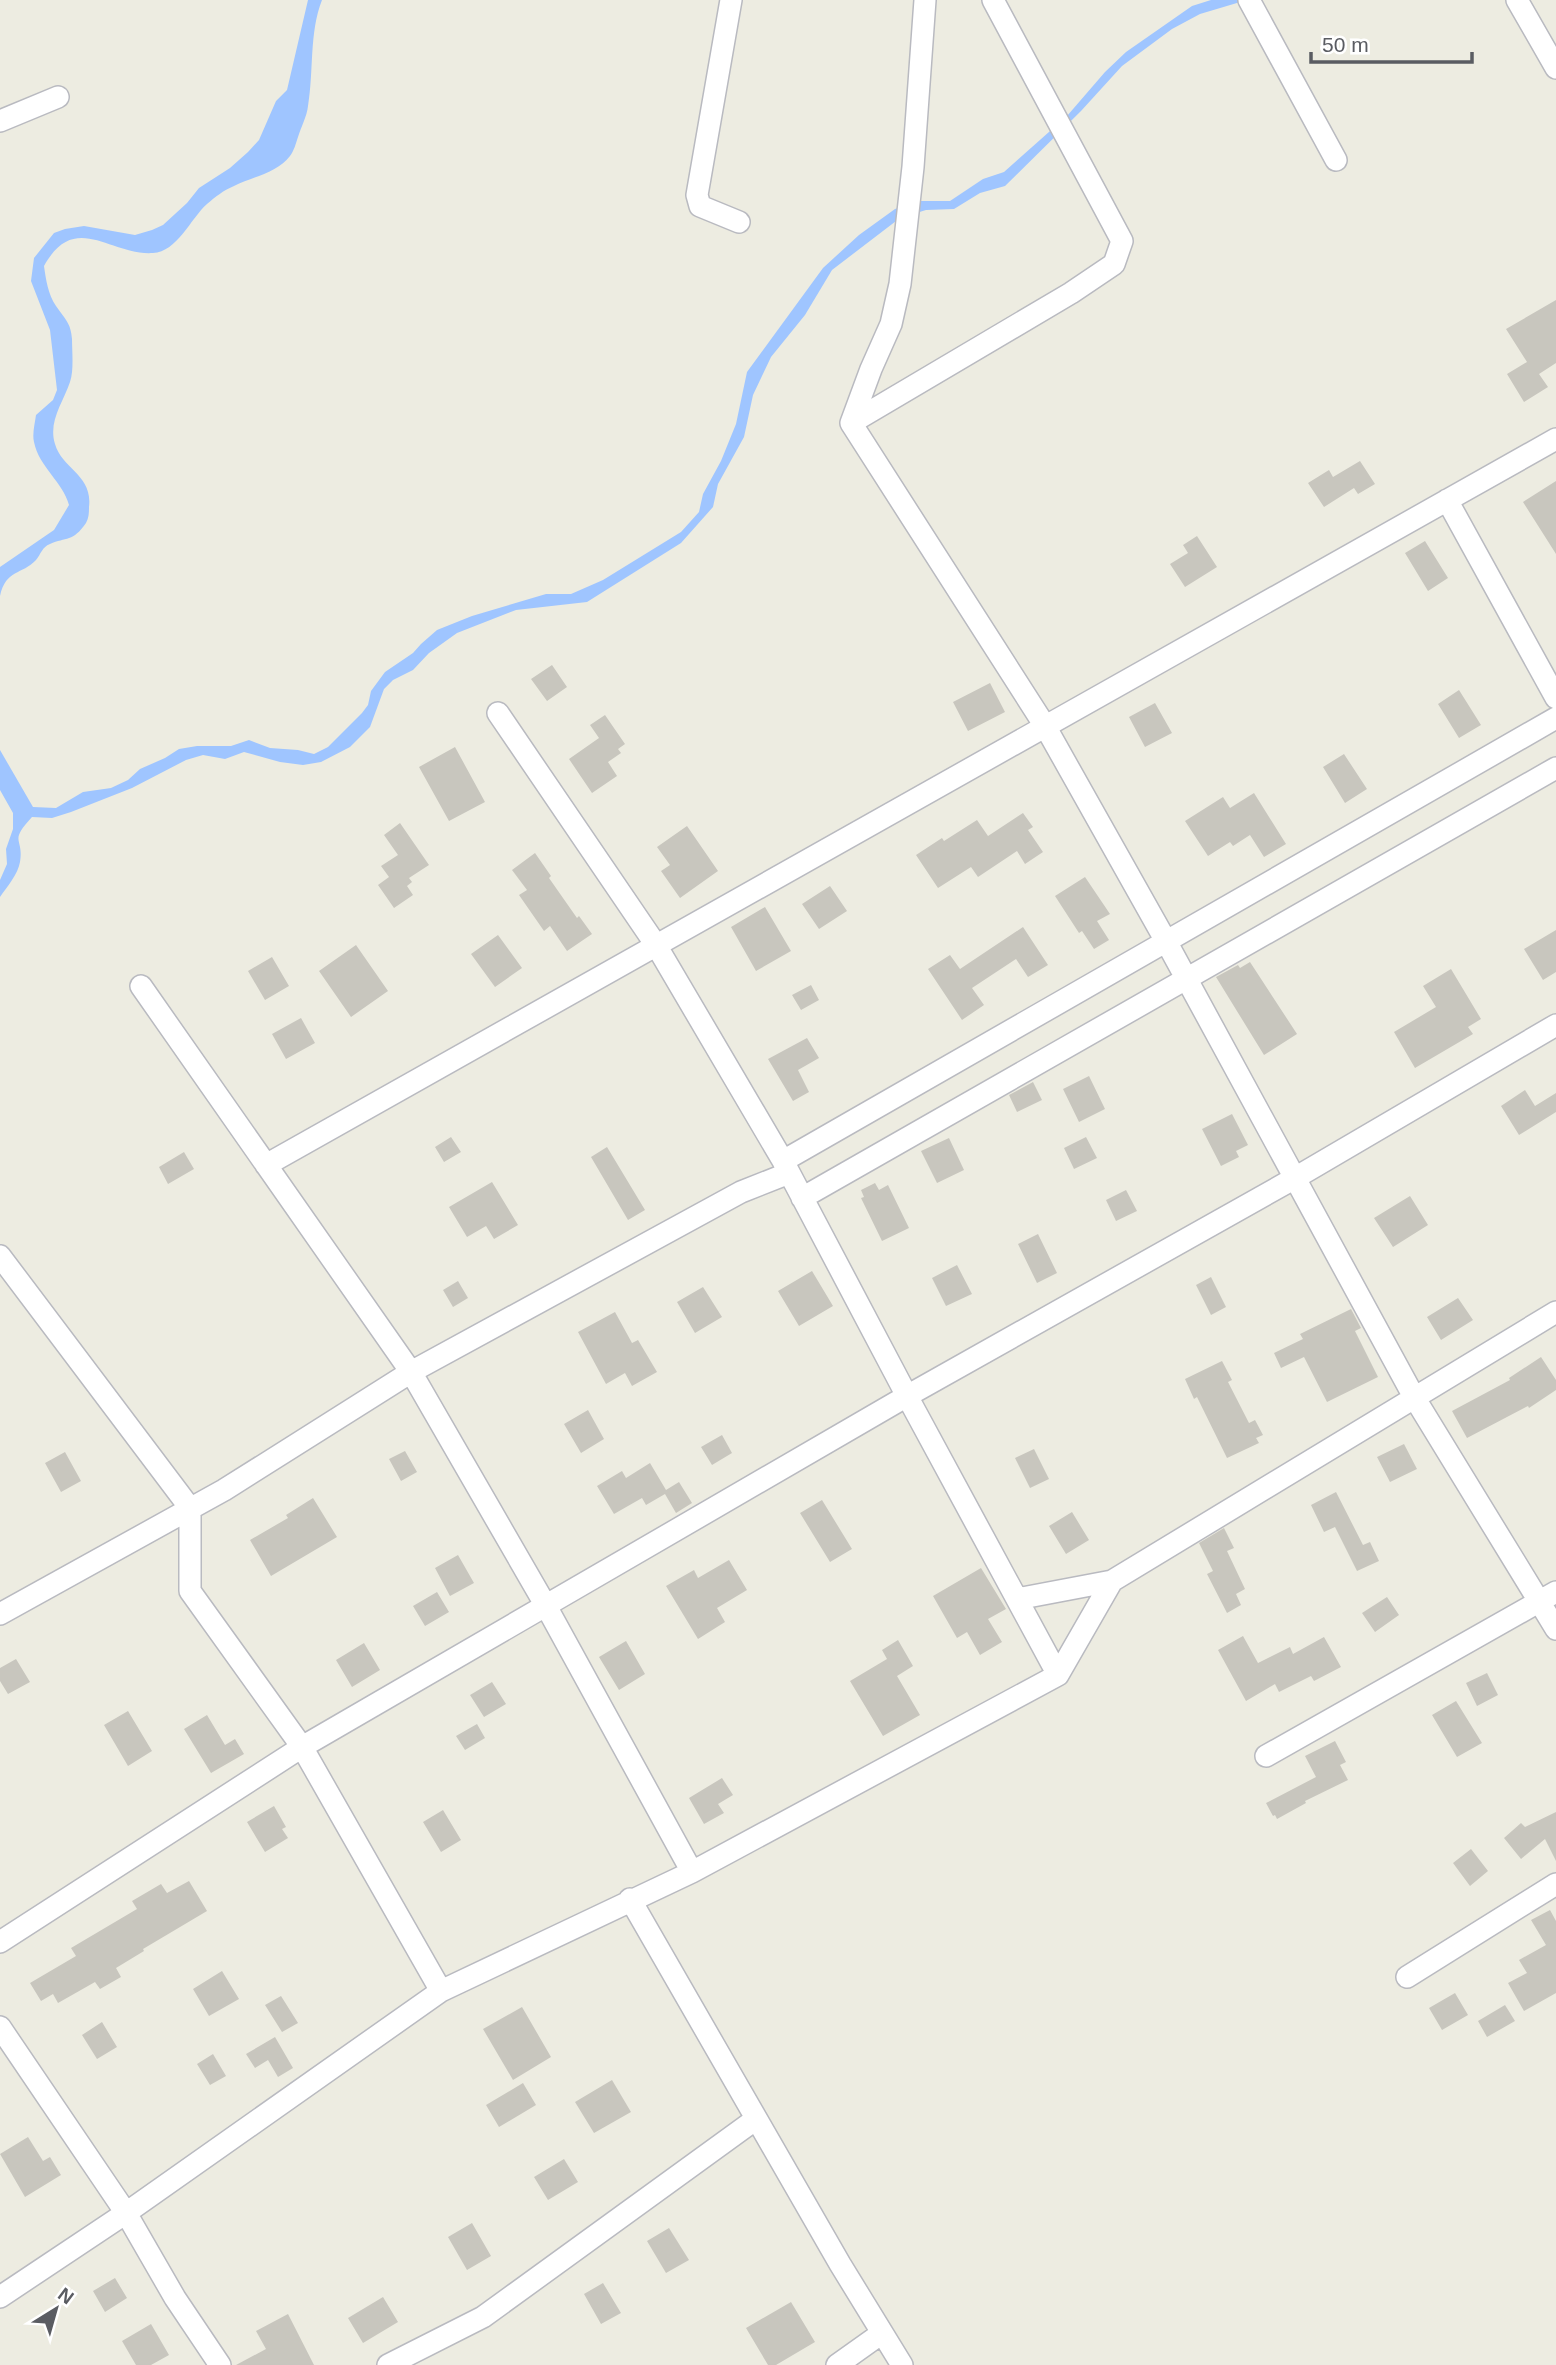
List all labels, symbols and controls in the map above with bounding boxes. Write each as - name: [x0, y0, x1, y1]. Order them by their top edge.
- scale bar: [1311, 21, 1472, 65]
- text: 50 m: [1322, 33, 1369, 56]
- north arrow: [21, 2274, 91, 2344]
- text: N: [54, 2283, 78, 2308]

